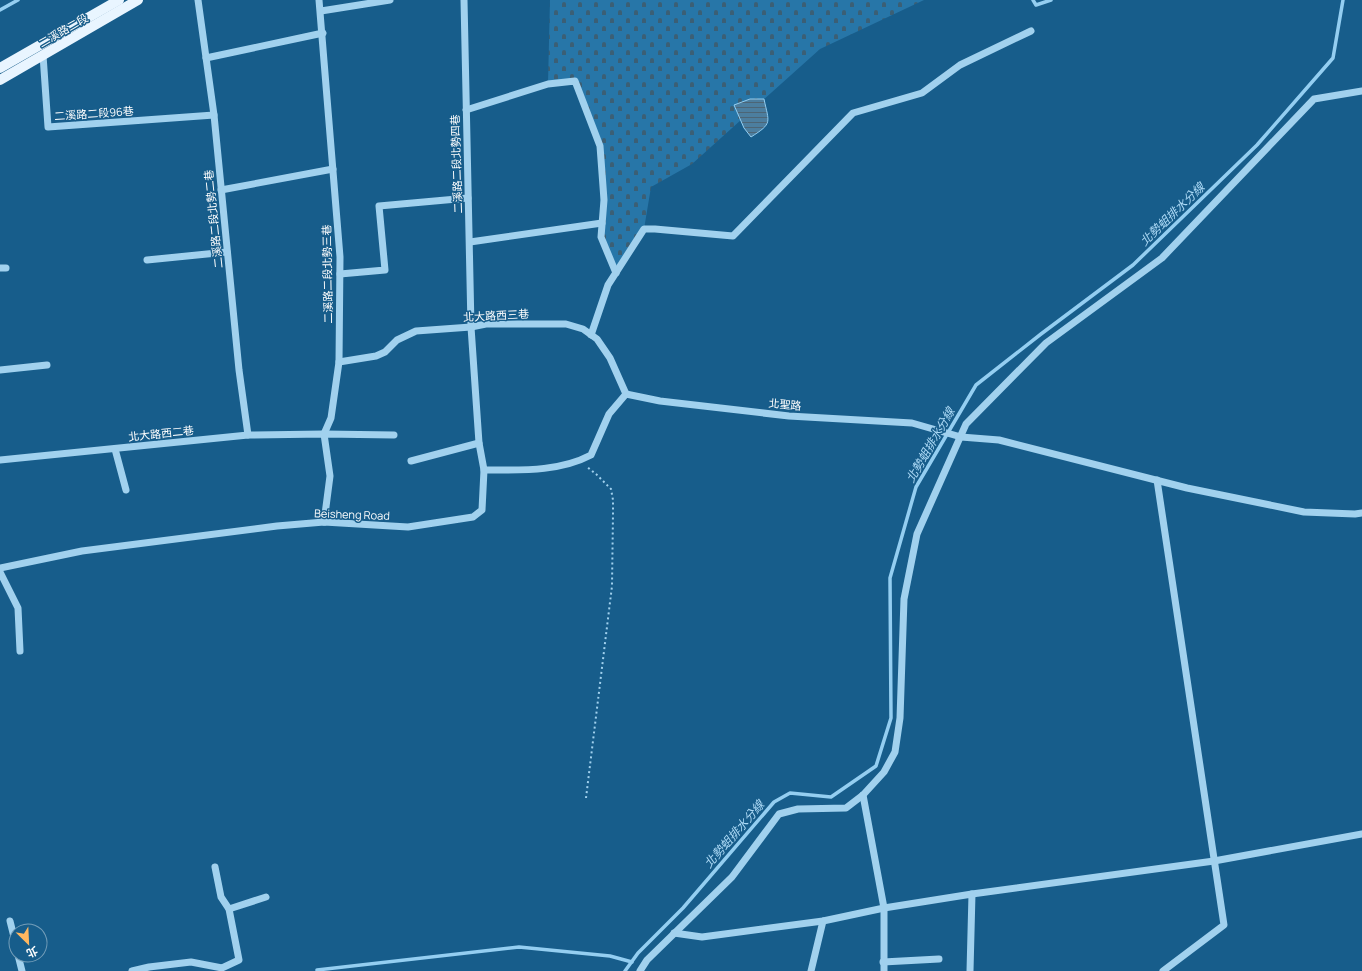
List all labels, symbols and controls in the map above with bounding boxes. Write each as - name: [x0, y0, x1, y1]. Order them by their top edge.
- street label: 二溪路二段: [35, 10, 91, 50]
- street label: 二溪路二段96巷: [54, 103, 134, 123]
- street label: 二溪路二段北勢四巷: [447, 114, 465, 214]
- street label: 二溪路二段北勢二巷: [200, 169, 226, 269]
- water label: 北勢蛆排水分線: [1136, 177, 1210, 249]
- street label: 二溪路二段北勢三巷: [319, 224, 335, 324]
- street label: 北大路西三巷: [463, 306, 529, 324]
- street label: 北聖路: [768, 395, 802, 413]
- water label: 北勢蛆排水分線: [902, 403, 959, 486]
- street label: 北大路西二巷: [127, 422, 195, 444]
- street label: Beisheng Road: [314, 505, 390, 523]
- water label: 北勢蛆排水分線: [700, 795, 769, 871]
- north arrow: [8, 923, 48, 963]
- text: 北: [24, 944, 40, 962]

